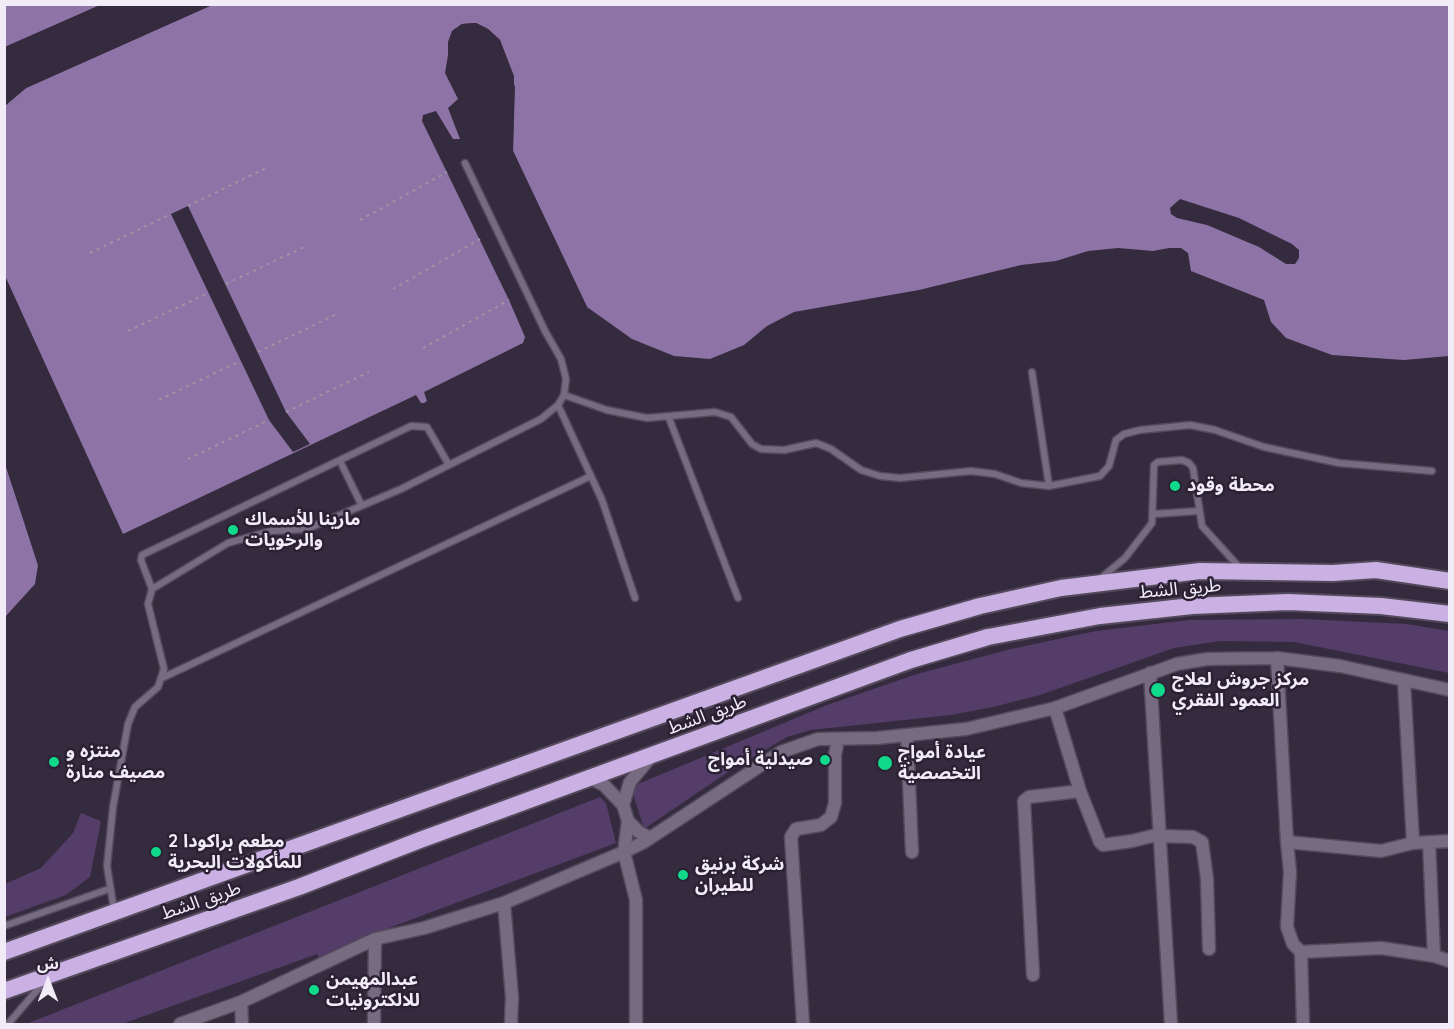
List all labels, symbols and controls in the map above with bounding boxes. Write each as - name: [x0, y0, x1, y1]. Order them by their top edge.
- place label: محطة وقود: [1187, 475, 1275, 497]
- marker: محطة وقود: [1168, 479, 1182, 493]
- place label: مارينا للأسماك والرخويات: [245, 509, 361, 552]
- marker: مارينا للأسماك والرخويات: [226, 523, 240, 537]
- street label: طريق الشط: [1138, 575, 1222, 603]
- place label: مركز جروش لعلاج العمود الفقري: [1172, 669, 1309, 712]
- marker: مركز جروش لعلاج العمود الفقري: [1149, 681, 1167, 699]
- street label: طريق الشط: [664, 691, 750, 739]
- place label: منتزه و مصيف منارة: [66, 741, 165, 783]
- place label: عيادة أمواج التخصصية: [898, 742, 986, 784]
- place label: صيدلية أمواج: [708, 749, 813, 771]
- marker: صيدلية أمواج: [818, 753, 832, 767]
- marker: عيادة أمواج التخصصية: [876, 754, 894, 772]
- marker: منتزه و مصيف منارة: [47, 755, 61, 769]
- place label: مطعم براكودا 2 للمأكولات البحرية: [168, 831, 302, 874]
- marker: مطعم براكودا 2 للمأكولات البحرية: [149, 845, 163, 859]
- place label: شركة برنيق للطيران: [695, 854, 784, 896]
- marker: شركة برنيق للطيران: [676, 868, 690, 882]
- street label: طريق الشط: [158, 877, 244, 925]
- north arrow: [18, 951, 78, 1011]
- text: ش: [37, 953, 59, 973]
- place label: عبدالمهيمن للالكترونيات: [326, 969, 420, 1012]
- marker: عبدالمهيمن للالكترونيات: [307, 983, 321, 997]

